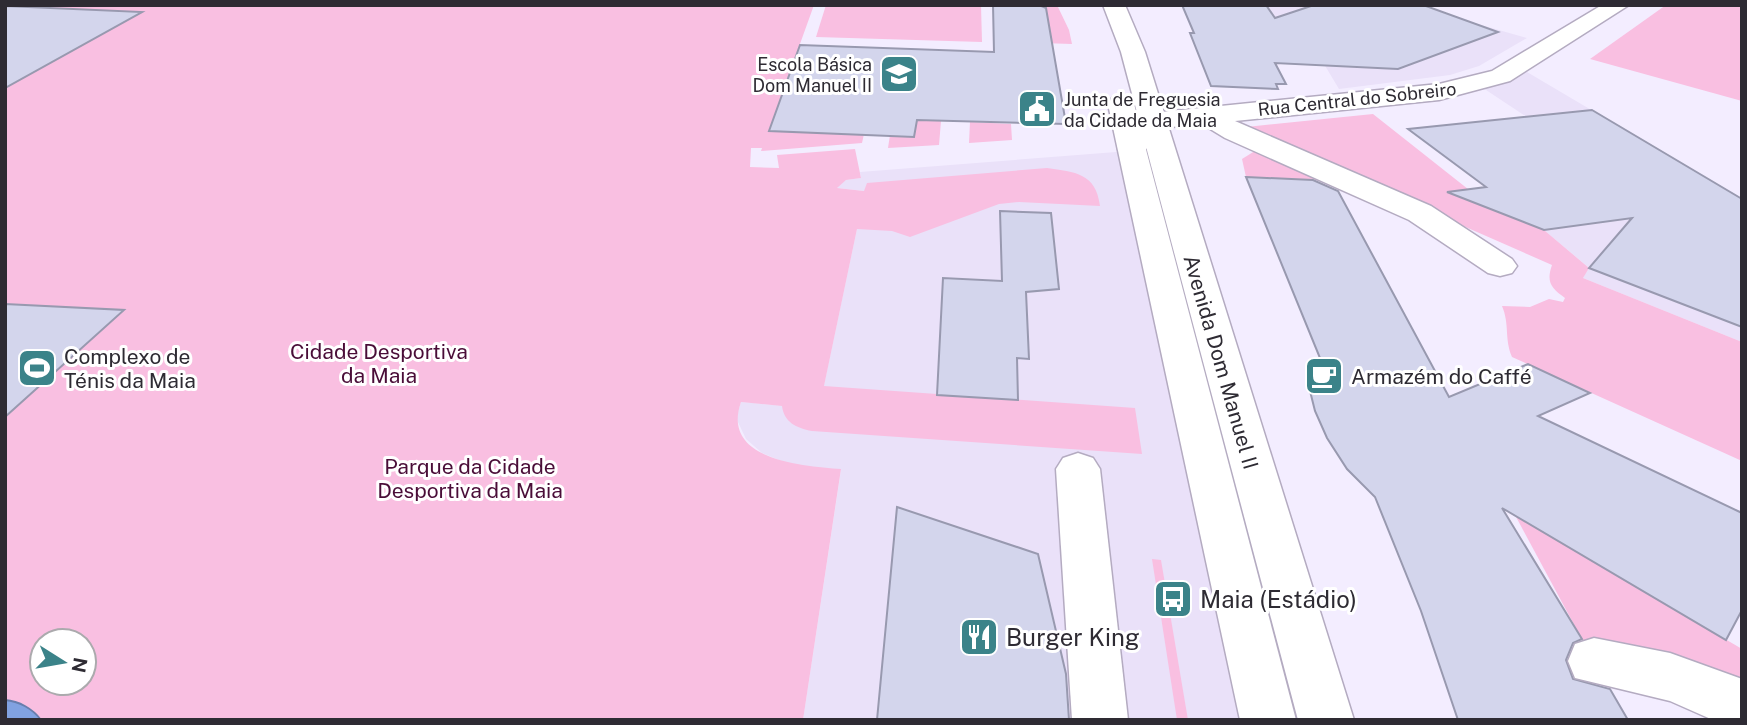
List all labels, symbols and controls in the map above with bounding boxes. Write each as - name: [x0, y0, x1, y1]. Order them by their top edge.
- school or university icon: Escola Básica Dom Manuel II: [878, 53, 920, 95]
- place label: Escola Básica Dom Manuel II: [753, 54, 872, 96]
- street label: Rua Central do Sobreiro: [1257, 78, 1457, 120]
- public building icon: Junta de Freguesia da Cidade da Maia: [1016, 88, 1058, 130]
- place label: Junta de Freguesia da Cidade da Maia: [1064, 89, 1221, 131]
- street label: Avenida Dom Manuel II: [1178, 252, 1264, 472]
- park label: Cidade Desportiva da Maia: [290, 339, 468, 388]
- place label: Complexo de Ténis da Maia: [64, 344, 196, 393]
- sports icon: Complexo de Ténis da Maia: [16, 347, 58, 389]
- cafe icon: Armazém do Caffé: [1303, 355, 1345, 397]
- place label: Armazém do Caffé: [1351, 364, 1532, 389]
- park label: Parque da Cidade Desportiva da Maia: [377, 454, 563, 503]
- bus stop icon: Maia (Estádio): [1152, 578, 1194, 620]
- place label: Maia (Estádio): [1200, 585, 1357, 613]
- restaurant icon: Burger King: [958, 616, 1000, 658]
- place label: Burger King: [1006, 623, 1140, 651]
- north arrow: [28, 627, 98, 697]
- text: N: [67, 656, 92, 675]

